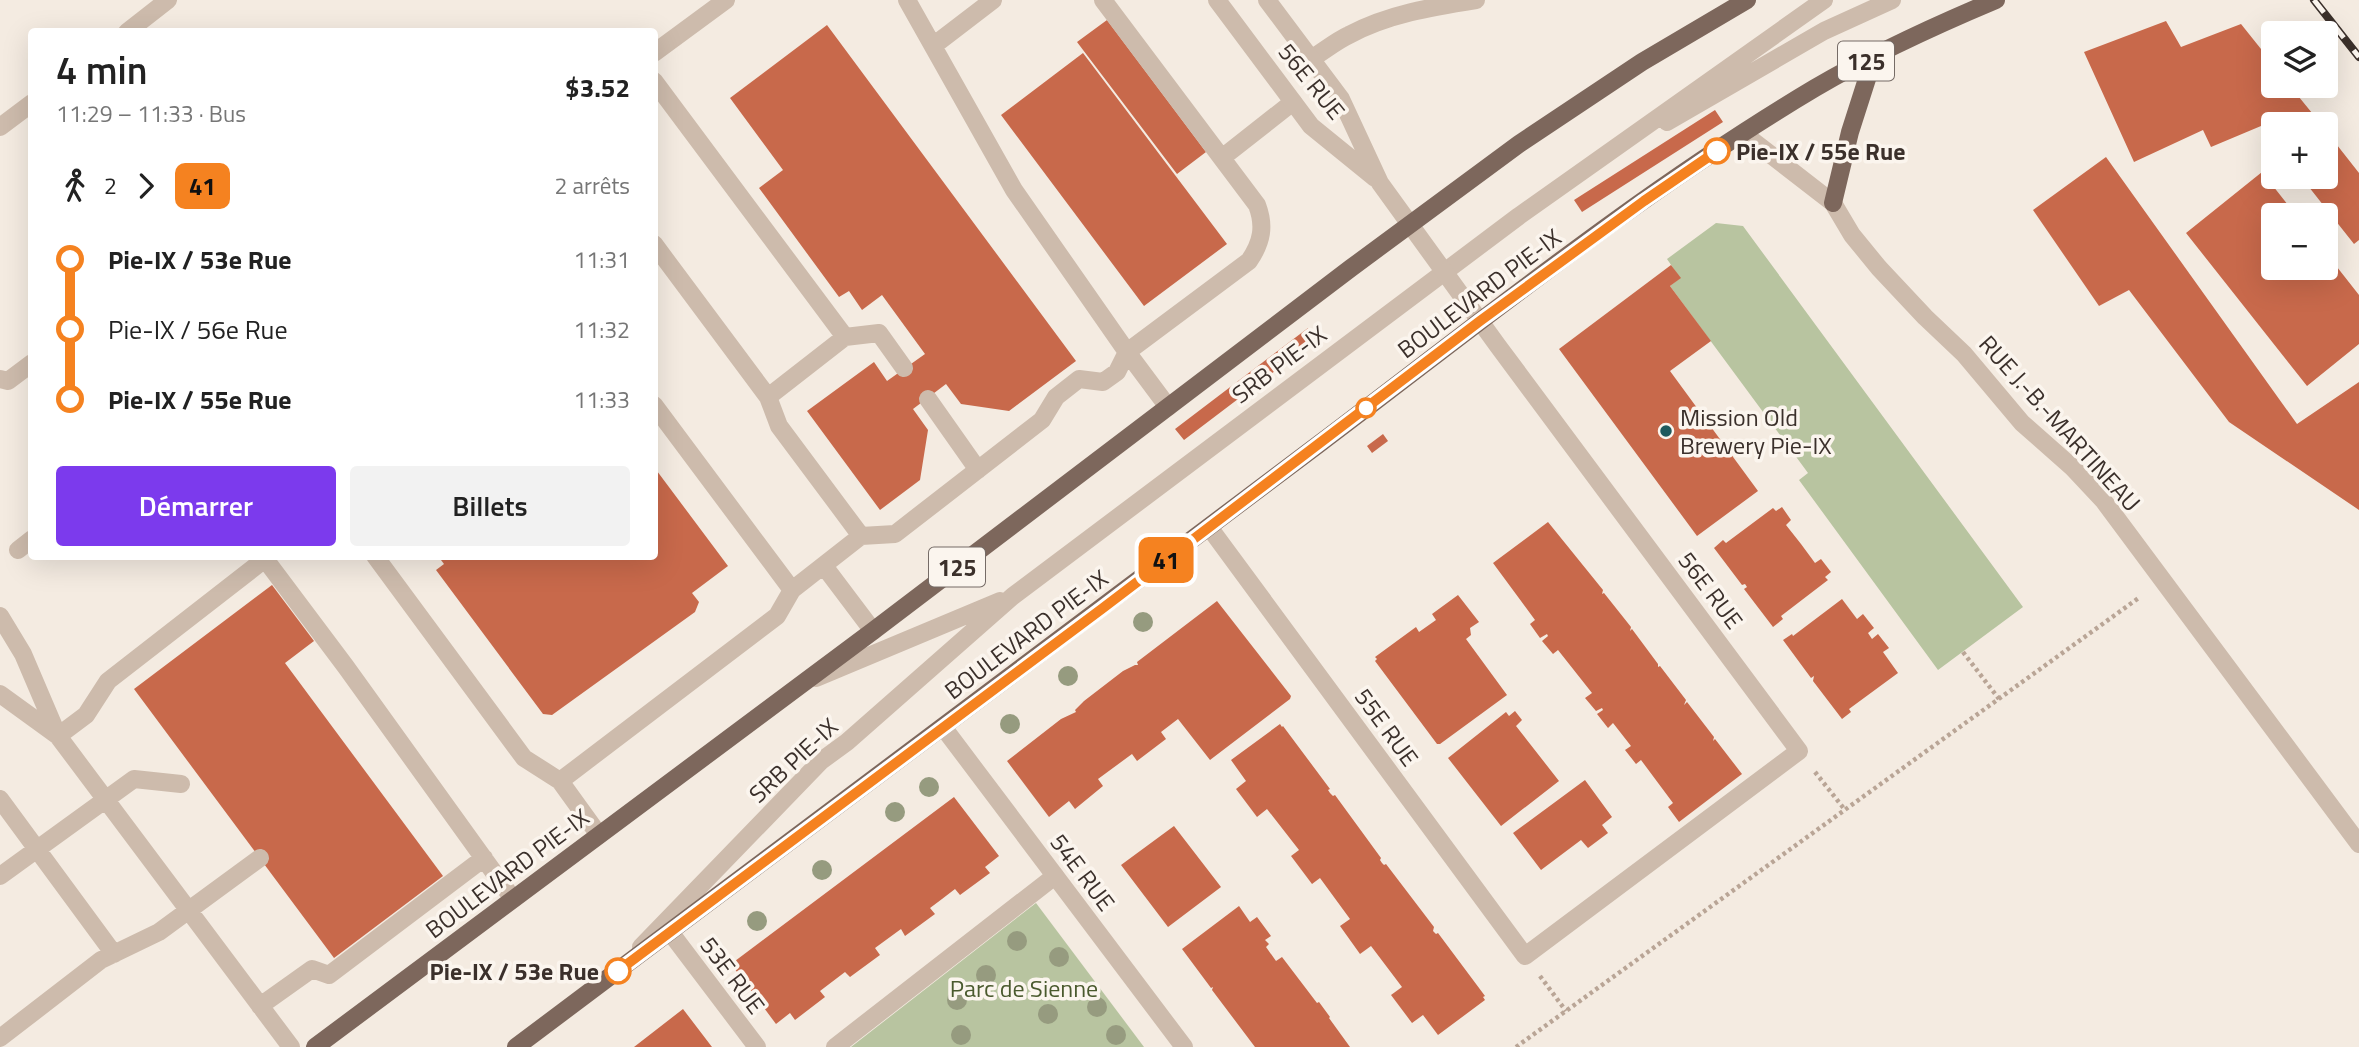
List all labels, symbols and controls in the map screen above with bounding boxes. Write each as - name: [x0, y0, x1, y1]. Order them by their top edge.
- map controls: [2261, 21, 2338, 280]
- button: layers: [2261, 21, 2338, 98]
- street label: 56E RUE: [1270, 35, 1354, 127]
- text: 4 min: [56, 41, 147, 99]
- road number: 125: [1838, 41, 1894, 80]
- text: $3.52: [565, 68, 630, 107]
- text: 11:29 – 11:33 · Bus: [56, 96, 246, 131]
- button: +: [2261, 112, 2338, 189]
- place label: Pie-IX / 55e Rue: [1736, 133, 1905, 169]
- marker: Pie-IX / 55e Rue: [1704, 138, 1730, 164]
- icon: walk: [56, 167, 94, 205]
- icon: forward: [127, 167, 165, 205]
- text: 2: [104, 168, 117, 203]
- text: 41: [189, 168, 216, 204]
- text: 2 arrêts: [555, 168, 630, 203]
- button: −: [2261, 203, 2338, 280]
- street label: BOULEVARD PIE-IX: [1390, 219, 1568, 367]
- text: Pie-IX / 53e Rue: [108, 240, 292, 279]
- text: 11:31: [573, 242, 630, 277]
- text: Pie-IX / 56e Rue: [108, 310, 288, 349]
- text: 11:32: [573, 312, 630, 347]
- street label: SRB PIE-IX: [1224, 316, 1334, 412]
- street label: RUE J.-B.-MARTINEAU: [1971, 327, 2149, 519]
- text: Pie-IX / 55e Rue: [108, 380, 292, 419]
- text: 11:33: [573, 382, 630, 417]
- unlabelled marker: [1356, 398, 1376, 418]
- place label: Mission Old Brewery Pie-IX: [1680, 399, 1832, 463]
- marker: Mission Old Brewery Pie-IX: [1658, 423, 1674, 439]
- button: Démarrer: [56, 466, 336, 546]
- button: Billets: [350, 466, 630, 546]
- line badge: 41: [1134, 537, 1198, 583]
- text: 41: [1153, 542, 1179, 578]
- street label: 56E RUE: [1670, 544, 1752, 636]
- road number: 125: [929, 548, 985, 586]
- street label: BOULEVARD PIE-IX: [937, 560, 1115, 708]
- street label: 55E RUE: [1346, 680, 1428, 774]
- street label: SRB PIE-IX: [740, 709, 846, 811]
- street label: BOULEVARD PIE-IX: [418, 799, 596, 947]
- street label: 54E RUE: [1042, 826, 1124, 918]
- street label: 53E RUE: [692, 929, 774, 1021]
- place label: Pie-IX / 53e Rue: [430, 953, 599, 989]
- marker: Pie-IX / 53e Rue: [605, 958, 631, 984]
- park label: Parc de Sienne: [950, 970, 1098, 1006]

